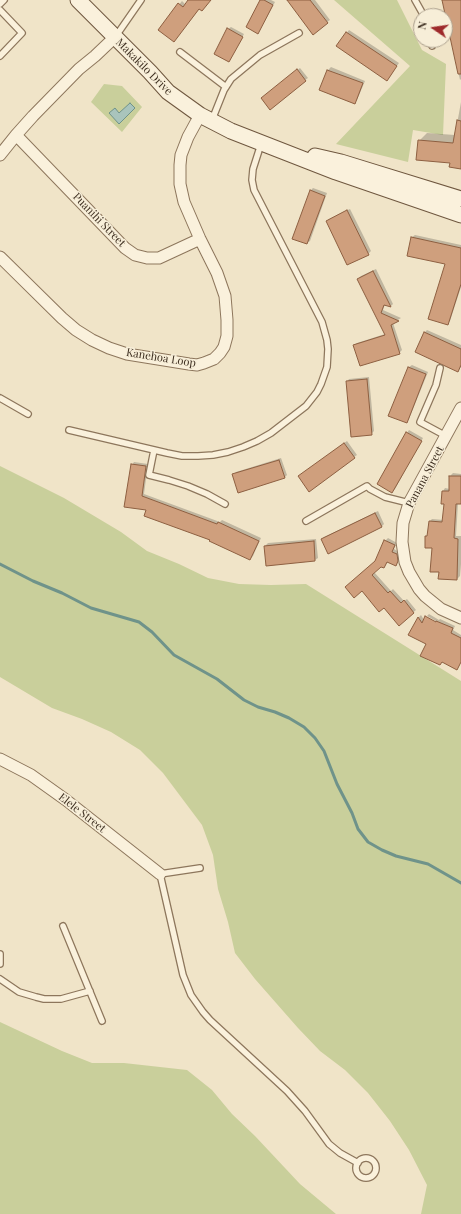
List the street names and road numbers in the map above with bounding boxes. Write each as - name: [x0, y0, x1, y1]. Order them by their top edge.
- street label: Makakilo Drive: [113, 36, 175, 98]
- street label: Puanihi Street: [70, 190, 128, 250]
- street label: Kanehoa Loop: [125, 346, 197, 370]
- street label: Panana Street: [403, 444, 447, 510]
- street label: Elele Street: [56, 791, 108, 835]

